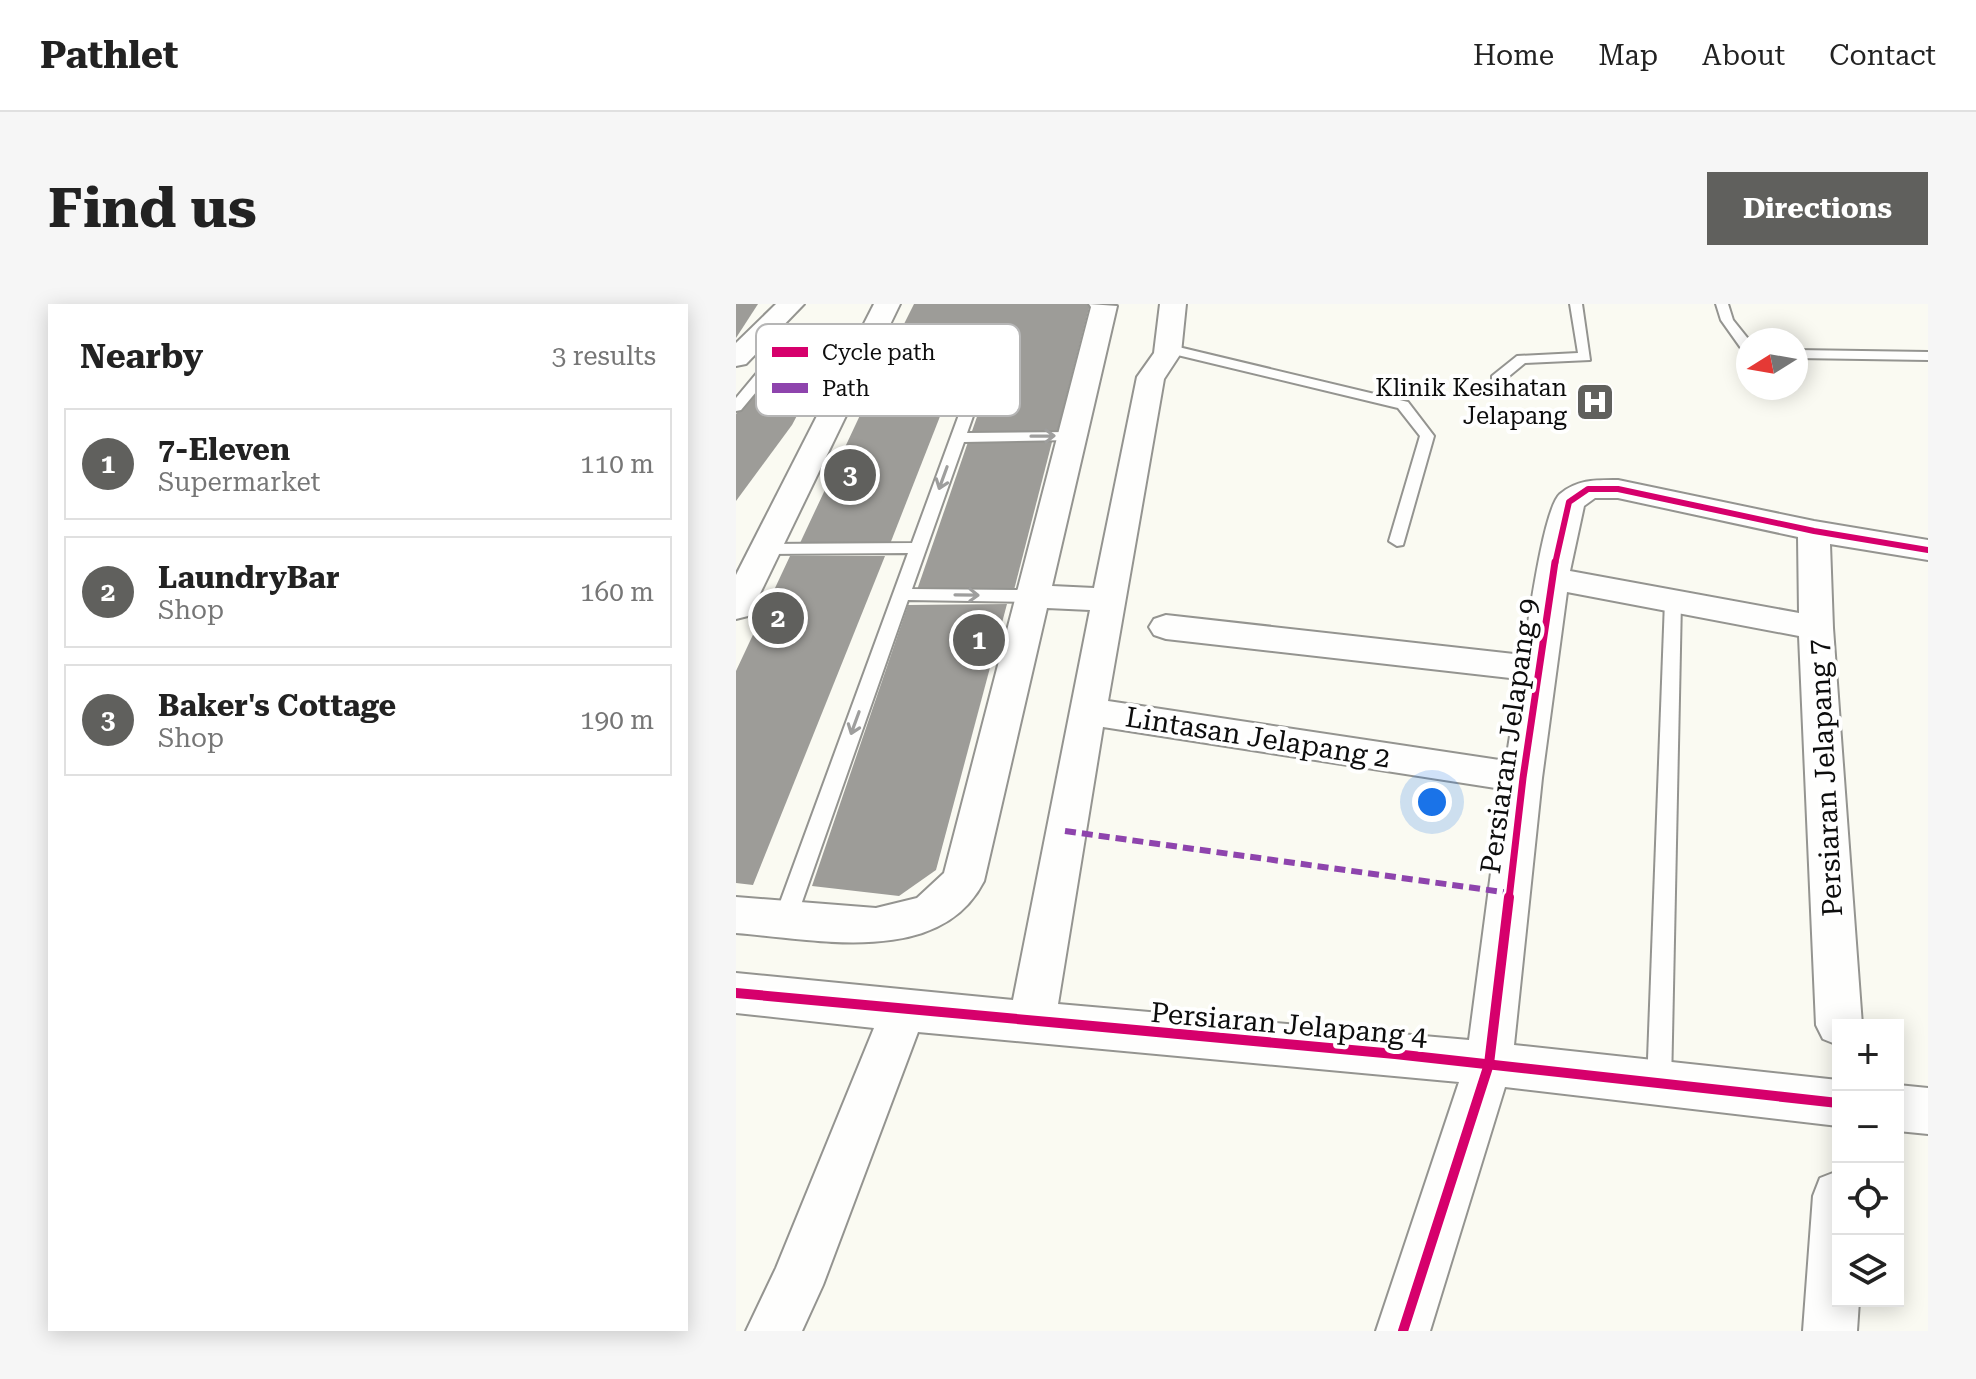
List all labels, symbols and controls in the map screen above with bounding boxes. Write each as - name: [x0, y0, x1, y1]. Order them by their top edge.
- text: Pathlet: [40, 33, 178, 77]
- text: Home: [1473, 39, 1554, 72]
- text: Map: [1598, 39, 1658, 72]
- text: About: [1702, 39, 1785, 72]
- text: Contact: [1829, 39, 1936, 72]
- button: Directions: [1707, 172, 1928, 245]
- text: Find us: [48, 175, 257, 241]
- legend: [756, 324, 1020, 416]
- north arrow: [1736, 328, 1808, 400]
- text: Nearby: [80, 336, 203, 376]
- text: Cycle path: [822, 340, 936, 365]
- text: 3 results: [552, 341, 656, 371]
- place label: Klinik Kesihatan Jelapang: [1375, 374, 1567, 430]
- text: Path: [822, 376, 870, 401]
- hospital icon: Klinik Kesihatan Jelapang: [1574, 381, 1616, 423]
- one-way arrow: [1029, 429, 1056, 444]
- text: 7-Eleven: [158, 432, 290, 467]
- pin: 3: [824, 445, 876, 505]
- text: 1: [101, 449, 115, 479]
- text: 110 m: [580, 449, 654, 479]
- one-way arrow: [935, 465, 949, 490]
- text: Supermarket: [158, 467, 321, 497]
- text: LaundryBar: [158, 560, 340, 595]
- text: 2: [101, 577, 115, 607]
- text: 160 m: [580, 577, 654, 607]
- one-way arrow: [953, 587, 980, 603]
- pin: 2: [752, 588, 804, 648]
- text: Shop: [158, 595, 224, 625]
- street label: Persiaran Jelapang 9: [1474, 596, 1545, 876]
- pin: 1: [953, 610, 1005, 670]
- street label: Persiaran Jelapang 7: [1802, 639, 1849, 917]
- text: Baker's Cottage: [158, 688, 396, 723]
- street label: Lintasan Jelapang 2: [1123, 700, 1393, 775]
- text: 3: [101, 705, 115, 735]
- text: 190 m: [580, 705, 654, 735]
- one-way arrow: [847, 710, 861, 735]
- text: Shop: [158, 723, 224, 753]
- your location: [1412, 782, 1452, 822]
- street label: Persiaran Jelapang 4: [1149, 996, 1429, 1053]
- map controls: [1832, 1019, 1904, 1307]
- button: +: [1832, 1019, 1904, 1091]
- button: −: [1832, 1091, 1904, 1163]
- button: locate: [1832, 1163, 1904, 1235]
- button: layers: [1832, 1235, 1904, 1307]

